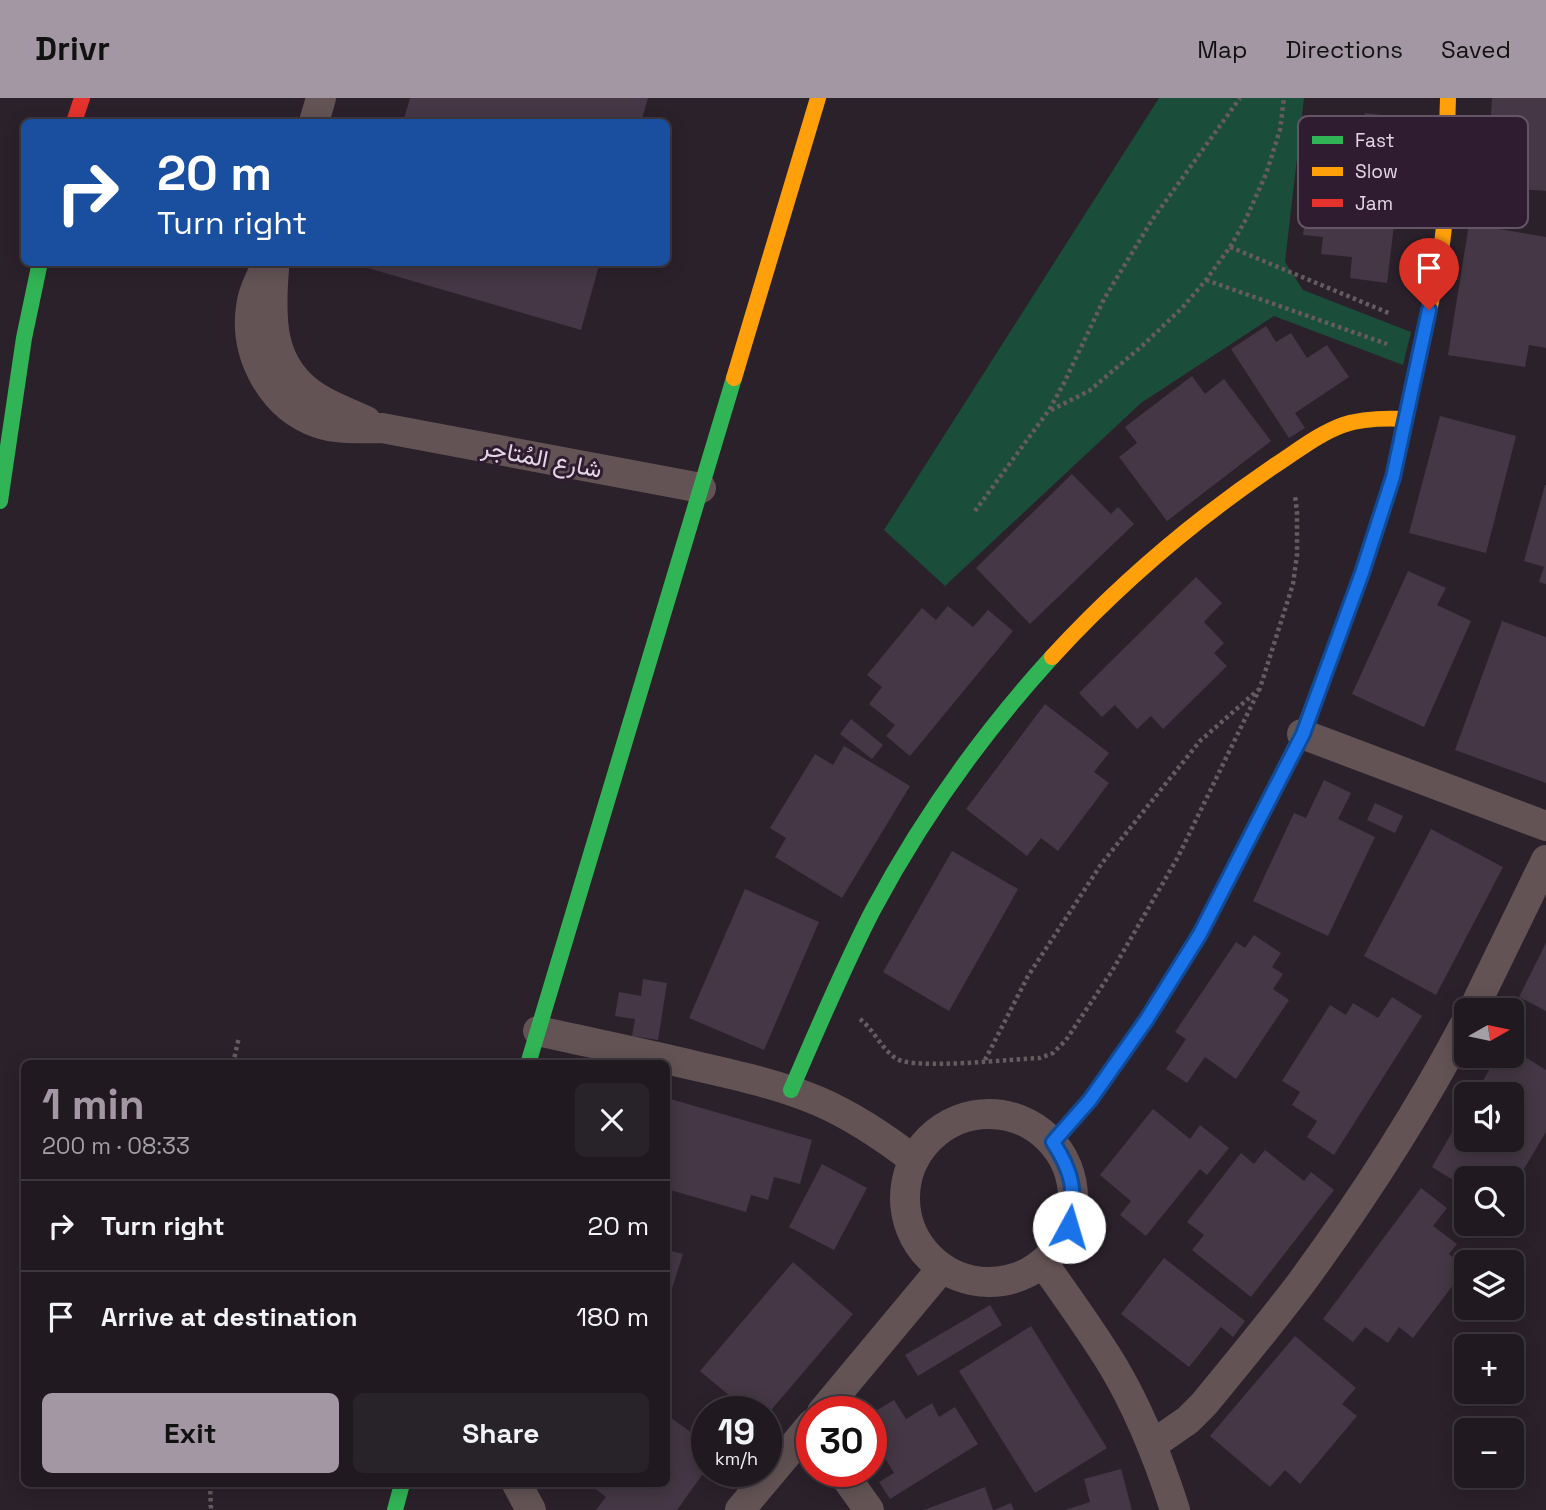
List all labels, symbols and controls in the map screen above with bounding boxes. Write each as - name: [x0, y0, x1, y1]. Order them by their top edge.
- text: Drivr: [35, 28, 110, 70]
- text: Map: [1197, 34, 1247, 65]
- text: Directions: [1285, 34, 1403, 65]
- text: Saved: [1441, 34, 1511, 65]
- legend: [1298, 116, 1528, 228]
- text: Fast: [1355, 128, 1395, 153]
- text: 20 m: [157, 142, 272, 204]
- icon: right: [42, 147, 133, 238]
- text: Slow: [1355, 159, 1398, 184]
- text: Jam: [1355, 191, 1393, 216]
- text: Turn right: [157, 203, 307, 243]
- pin: [1399, 238, 1459, 310]
- icon: arrive: [1410, 249, 1448, 287]
- street label: شارع المُتاجر: [478, 431, 605, 486]
- north arrow: [1454, 998, 1524, 1068]
- map controls: [1454, 998, 1524, 1488]
- text: 1 min: [42, 1078, 145, 1131]
- button: sound: [1454, 1082, 1524, 1152]
- button: close: [575, 1083, 649, 1157]
- text: 200 m · 08:33: [42, 1131, 190, 1161]
- button: search: [1454, 1166, 1524, 1236]
- position arrow: [1032, 1190, 1106, 1264]
- icon: right: [42, 1207, 80, 1245]
- text: Turn right: [101, 1209, 225, 1243]
- text: 20 m: [588, 1209, 649, 1243]
- button: layers: [1454, 1250, 1524, 1320]
- icon: arrive: [42, 1298, 80, 1336]
- text: Arrive at destination: [101, 1300, 358, 1334]
- text: 180 m: [576, 1300, 649, 1334]
- button: +: [1454, 1334, 1524, 1404]
- button: Exit: [42, 1393, 339, 1473]
- button: Share: [353, 1393, 649, 1473]
- speed limit sign: 30: [796, 1396, 887, 1487]
- text: 19: [718, 1410, 755, 1454]
- button: −: [1454, 1418, 1524, 1488]
- text: km/h: [715, 1447, 758, 1470]

